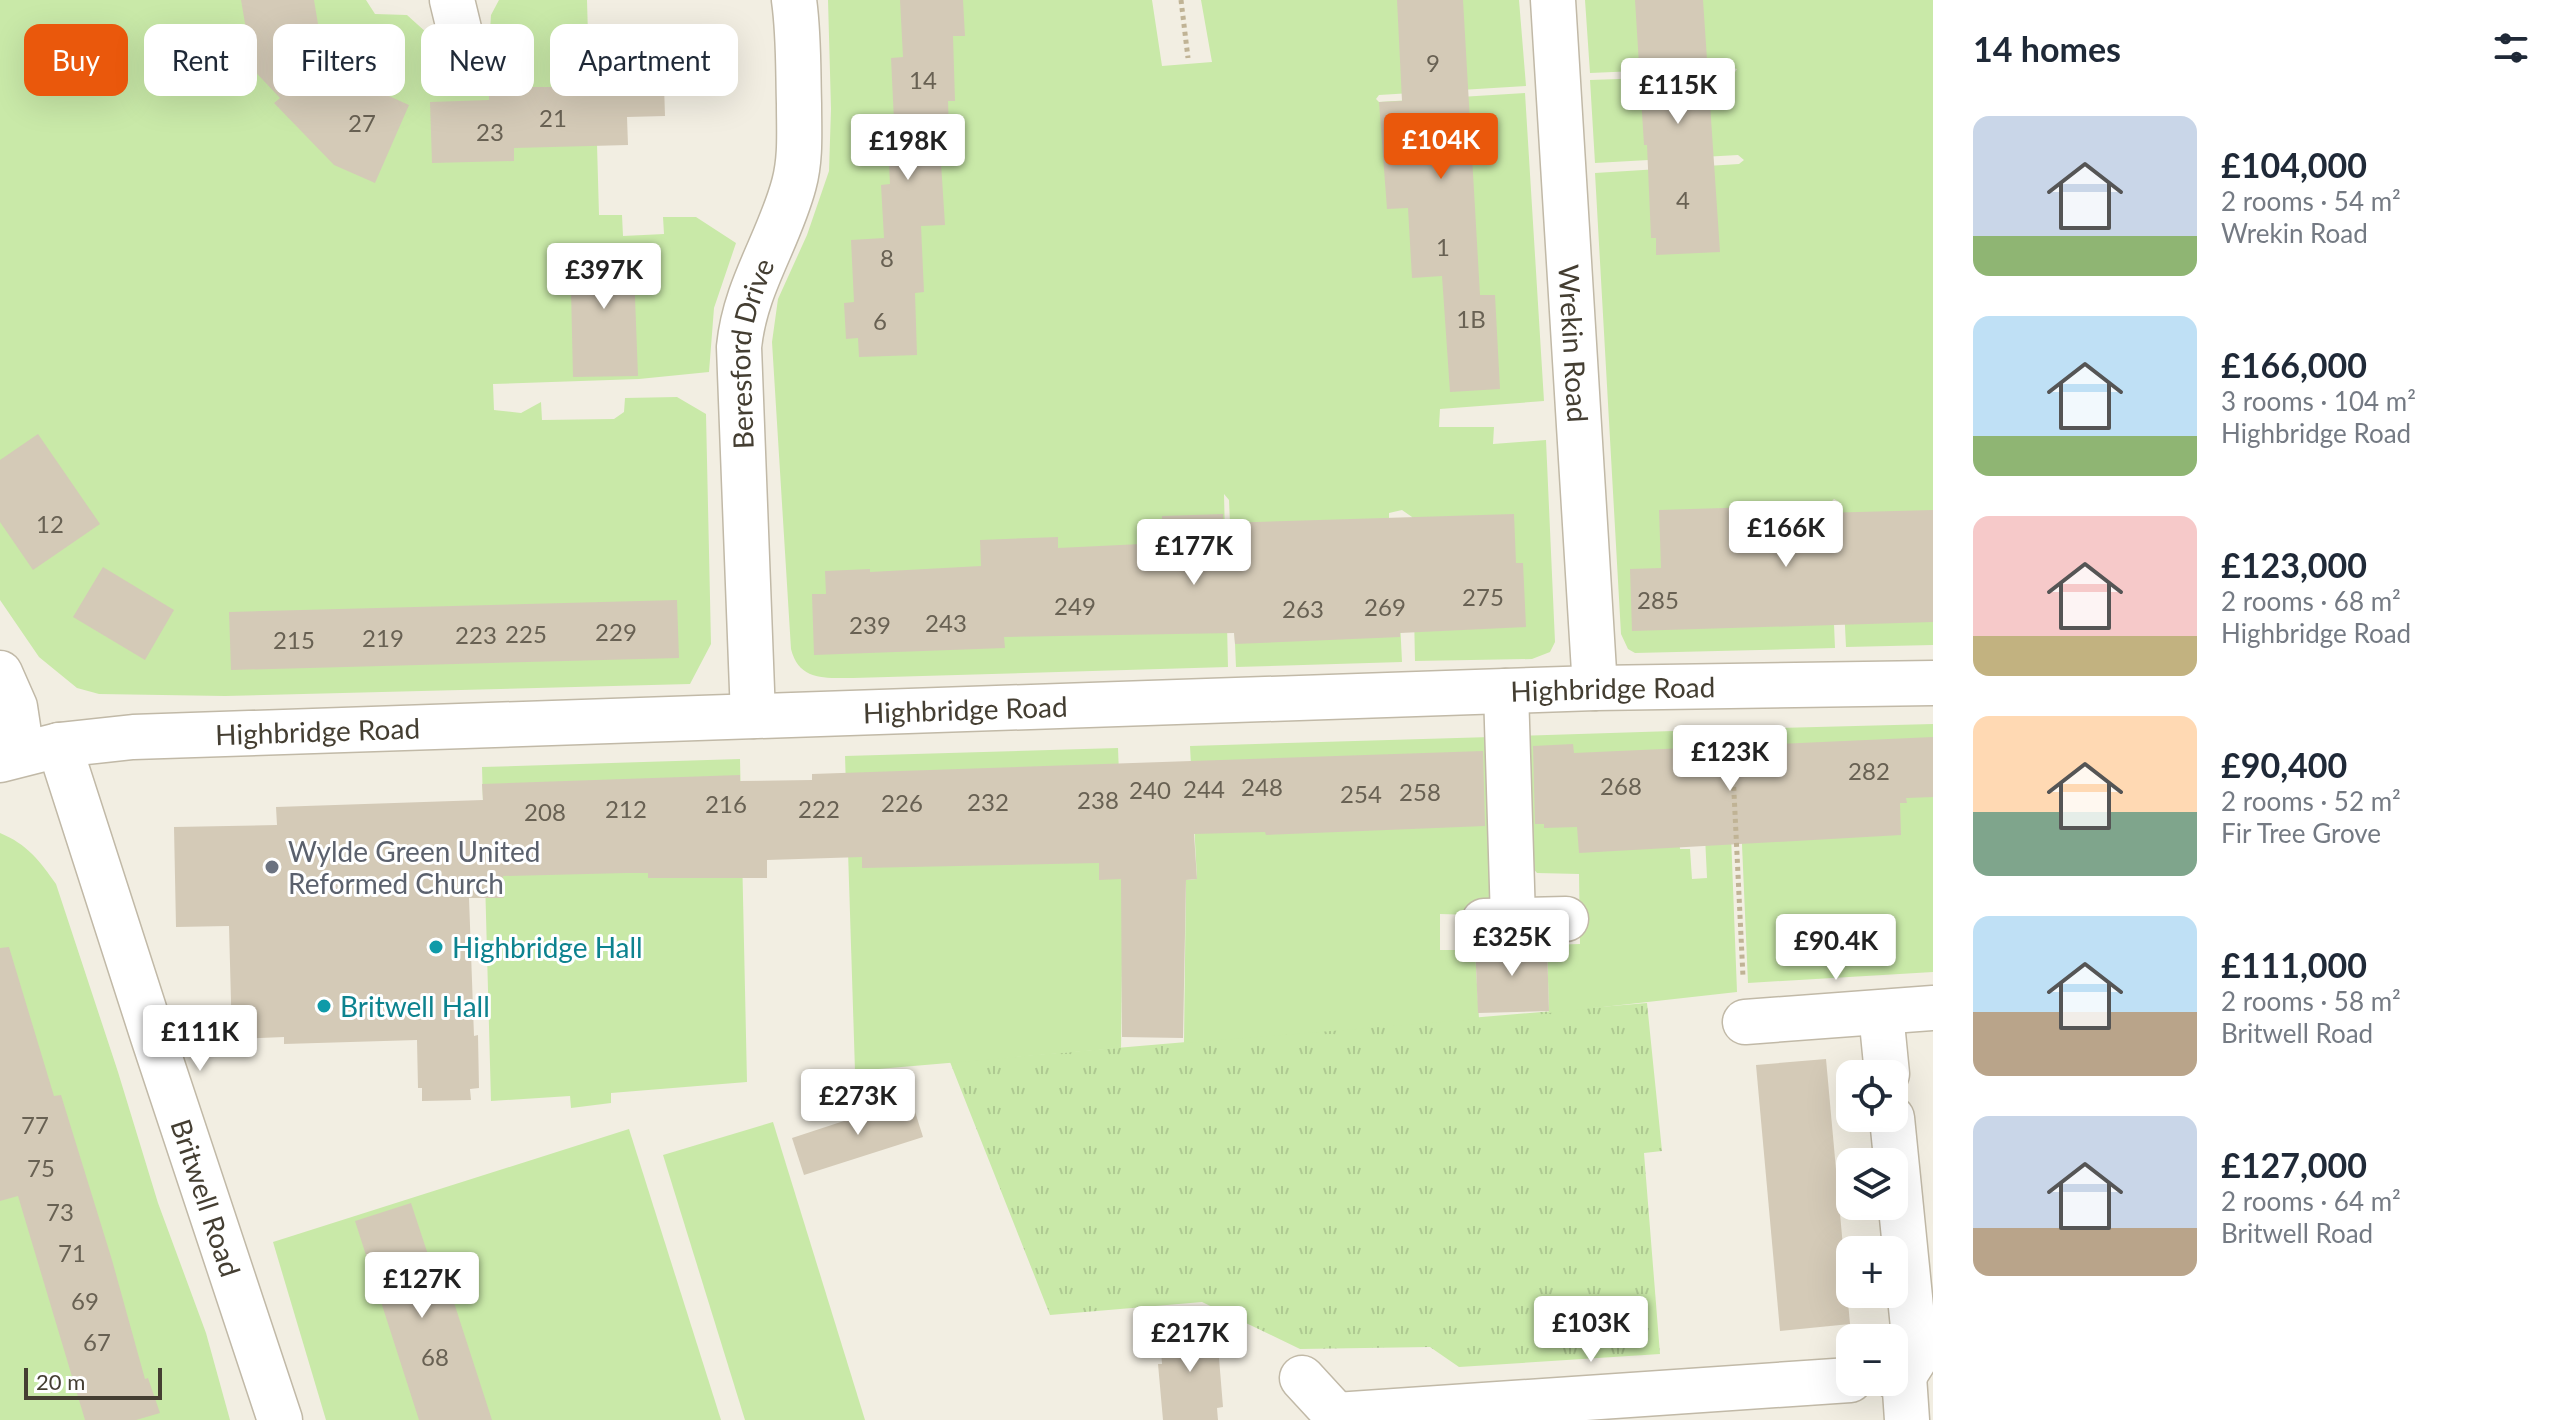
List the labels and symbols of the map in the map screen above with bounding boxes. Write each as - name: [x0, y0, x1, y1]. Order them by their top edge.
- house number: 9: [1426, 48, 1440, 77]
- pin: £115K: [1622, 58, 1734, 126]
- house number: 14: [909, 65, 937, 94]
- house number: 21: [539, 103, 567, 132]
- house number: 27: [348, 108, 376, 137]
- pin: £104K: [1385, 113, 1497, 181]
- pin: £198K: [852, 114, 964, 182]
- house number: 23: [476, 117, 504, 146]
- house number: 4: [1676, 185, 1690, 214]
- house number: 1: [1436, 232, 1450, 261]
- pin: £397K: [548, 243, 660, 311]
- house number: 8: [880, 243, 894, 272]
- street label: Beresford Drive: [722, 253, 781, 450]
- street label: Wrekin Road: [1552, 263, 1596, 423]
- house number: 1B: [1456, 304, 1486, 333]
- house number: 6: [873, 306, 887, 335]
- pin: £166K: [1730, 501, 1842, 569]
- house number: 12: [36, 509, 64, 538]
- pin: £177K: [1138, 519, 1250, 587]
- house number: 275: [1462, 582, 1504, 611]
- house number: 285: [1637, 585, 1679, 614]
- house number: 249: [1054, 591, 1096, 620]
- house number: 269: [1364, 592, 1406, 621]
- house number: 263: [1282, 594, 1324, 623]
- house number: 243: [925, 608, 967, 637]
- house number: 239: [849, 610, 891, 639]
- house number: 229: [595, 617, 637, 646]
- house number: 225: [505, 619, 547, 648]
- house number: 223: [455, 620, 497, 649]
- house number: 219: [362, 623, 404, 652]
- house number: 215: [273, 625, 315, 654]
- street label: Highbridge Road: [1510, 669, 1716, 708]
- street label: Highbridge Road: [862, 689, 1068, 730]
- street label: Highbridge Road: [215, 710, 421, 751]
- pin: £123K: [1674, 725, 1786, 793]
- house number: 282: [1848, 756, 1890, 785]
- house number: 268: [1600, 771, 1642, 800]
- house number: 248: [1241, 772, 1283, 801]
- house number: 244: [1183, 774, 1225, 803]
- house number: 240: [1129, 775, 1171, 804]
- house number: 258: [1399, 777, 1441, 806]
- house number: 254: [1340, 779, 1382, 808]
- house number: 238: [1077, 785, 1119, 814]
- house number: 232: [967, 787, 1009, 816]
- house number: 226: [881, 788, 923, 817]
- house number: 216: [705, 789, 747, 818]
- house number: 212: [605, 794, 647, 823]
- house number: 222: [798, 794, 840, 823]
- house number: 208: [524, 797, 566, 826]
- place label: Wylde Green United Reformed Church: [288, 834, 540, 900]
- marker: Wylde Green United Reformed Church: [263, 858, 281, 876]
- pin: £325K: [1456, 910, 1568, 978]
- pin: £90.4K: [1771, 914, 1901, 982]
- place label: Highbridge Hall: [452, 930, 643, 964]
- marker: Highbridge Hall: [427, 938, 445, 956]
- place label: Britwell Hall: [340, 989, 490, 1023]
- marker: Britwell Hall: [315, 997, 333, 1015]
- pin: £111K: [144, 1005, 256, 1073]
- pin: £273K: [802, 1069, 914, 1137]
- house number: 77: [21, 1110, 49, 1139]
- street label: Britwell Road: [164, 1114, 248, 1281]
- house number: 75: [27, 1153, 55, 1182]
- house number: 73: [46, 1197, 74, 1226]
- house number: 71: [58, 1238, 86, 1267]
- pin: £127K: [366, 1252, 478, 1320]
- house number: 69: [71, 1286, 99, 1315]
- pin: £103K: [1535, 1296, 1647, 1364]
- pin: £217K: [1134, 1306, 1246, 1374]
- house number: 67: [83, 1327, 111, 1356]
- house number: 68: [421, 1342, 449, 1371]
- scale bar: [24, 1364, 162, 1400]

